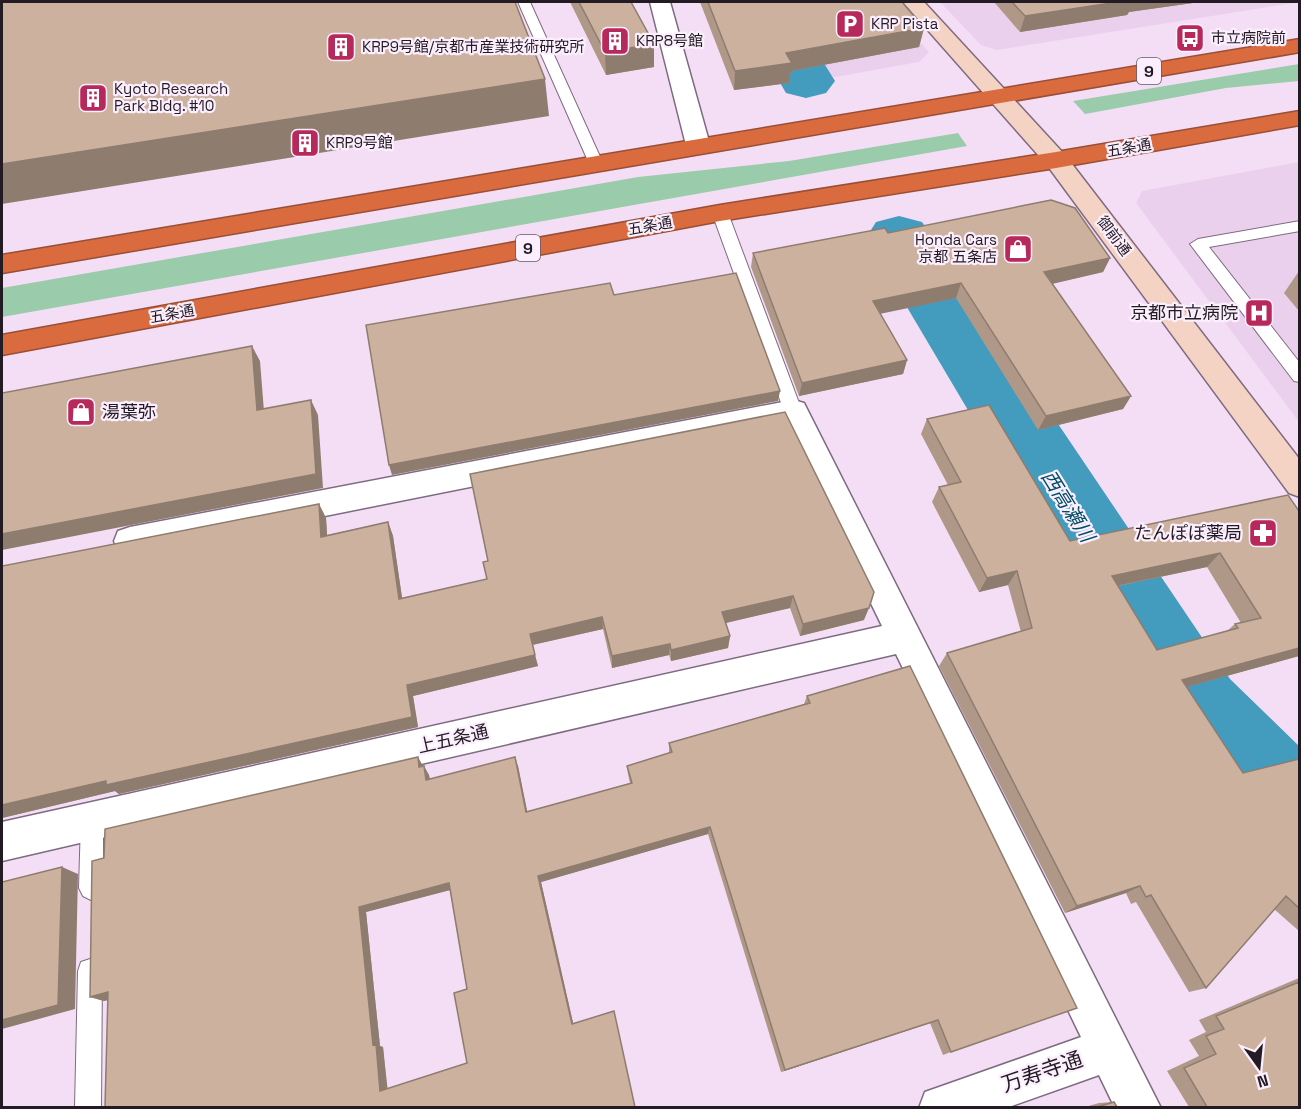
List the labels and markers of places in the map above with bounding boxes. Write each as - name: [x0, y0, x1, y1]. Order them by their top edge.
- parking icon: KRP Pista: [834, 8, 866, 40]
- place label: KRP Pista: [871, 14, 939, 33]
- bus stop icon: 市立病院前: [1174, 22, 1206, 54]
- building icon: KRP8号館: [599, 25, 631, 57]
- place label: 市立病院前: [1211, 28, 1286, 47]
- building icon: KRP9号館/京都市産業技術研究所: [325, 31, 357, 63]
- place label: KRP8号館: [636, 31, 703, 50]
- place label: KRP9号館/京都市産業技術研究所: [362, 37, 584, 56]
- place label: Kyoto Research Park Bldg. #10: [114, 79, 228, 115]
- building icon: Kyoto Research Park Bldg. #10: [77, 82, 109, 114]
- building icon: KRP9号館: [289, 127, 321, 159]
- place label: KRP9号館: [326, 133, 393, 152]
- place label: Honda Cars 京都 五条店: [915, 230, 997, 266]
- shop icon: Honda Cars 京都 五条店: [1002, 233, 1034, 265]
- hospital icon: 京都市立病院: [1243, 297, 1275, 329]
- place label: 京都市立病院: [1130, 301, 1238, 324]
- shop icon: 湯葉弥: [65, 396, 97, 428]
- place label: 湯葉弥: [102, 400, 156, 423]
- pharmacy icon: たんぽぽ薬局: [1247, 517, 1279, 549]
- place label: たんぽぽ薬局: [1134, 521, 1242, 544]

